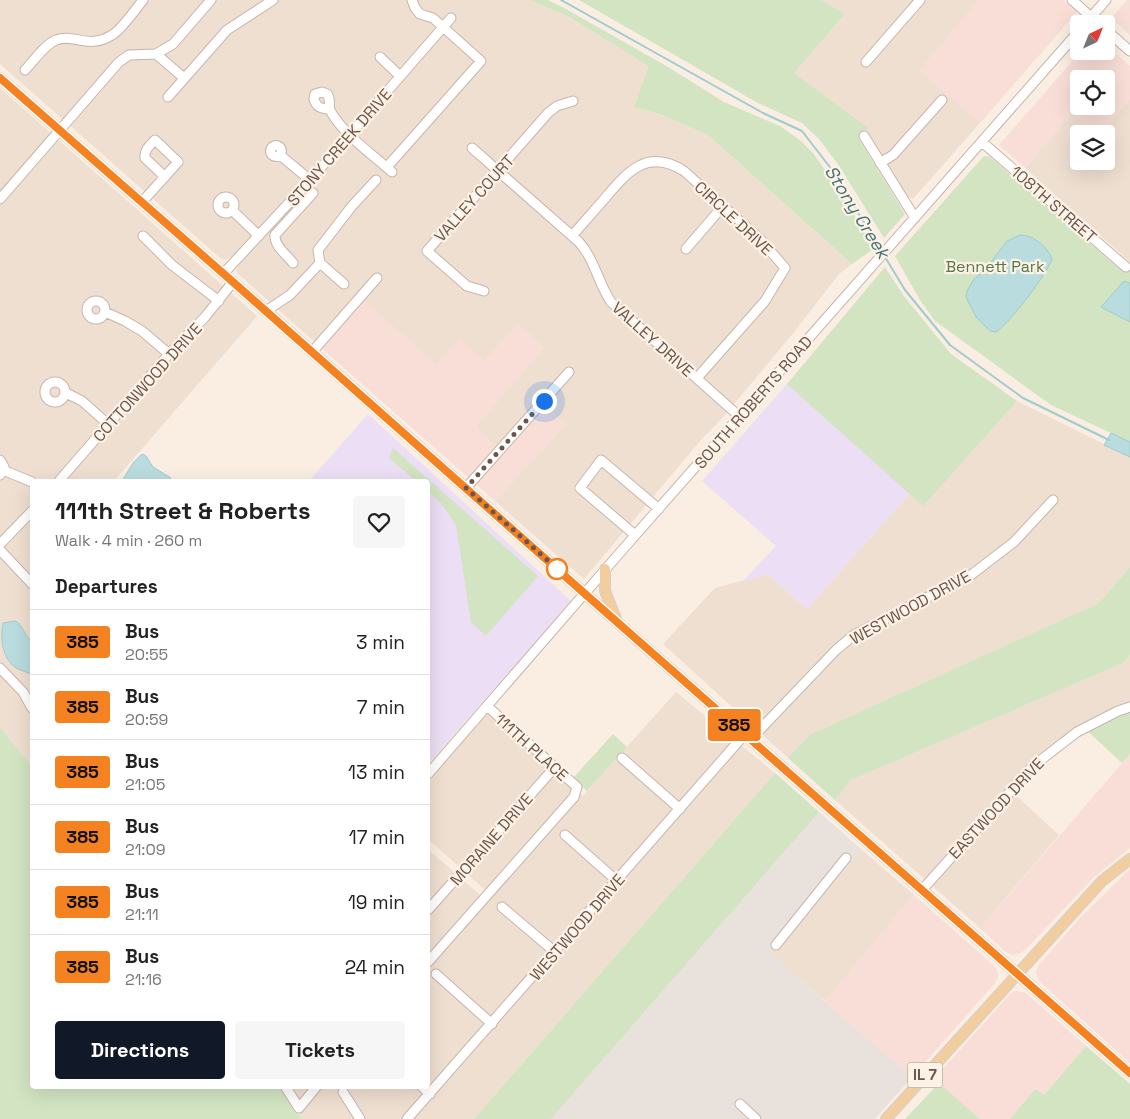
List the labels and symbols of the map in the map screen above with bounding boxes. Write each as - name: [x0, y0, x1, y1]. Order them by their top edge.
- north arrow: [1070, 15, 1115, 60]
- street label: STONY CREEK DRIVE: [283, 84, 396, 210]
- street label: VALLEY COURT: [430, 150, 519, 246]
- water label: Stony Creek: [820, 161, 896, 265]
- street label: 108TH STREET: [1006, 161, 1101, 247]
- street label: CIRCLE DRIVE: [690, 177, 777, 260]
- park label: Bennett Park: [945, 256, 1045, 277]
- street label: VALLEY DRIVE: [607, 297, 698, 382]
- street label: COTTONWOOD DRIVE: [88, 318, 206, 446]
- street label: SOUTH ROBERTS ROAD: [690, 331, 817, 473]
- your location: [532, 389, 557, 414]
- unlabelled marker: [546, 558, 568, 580]
- street label: WESTWOOD DRIVE: [846, 566, 974, 649]
- street label: 111TH PLACE: [491, 709, 573, 786]
- line badge: 385: [705, 709, 763, 741]
- street label: EASTWOOD DRIVE: [944, 753, 1049, 863]
- street label: MORAINE DRIVE: [445, 789, 537, 890]
- street label: WESTWOOD DRIVE: [525, 870, 630, 985]
- road number: IL 7: [908, 1062, 942, 1088]

